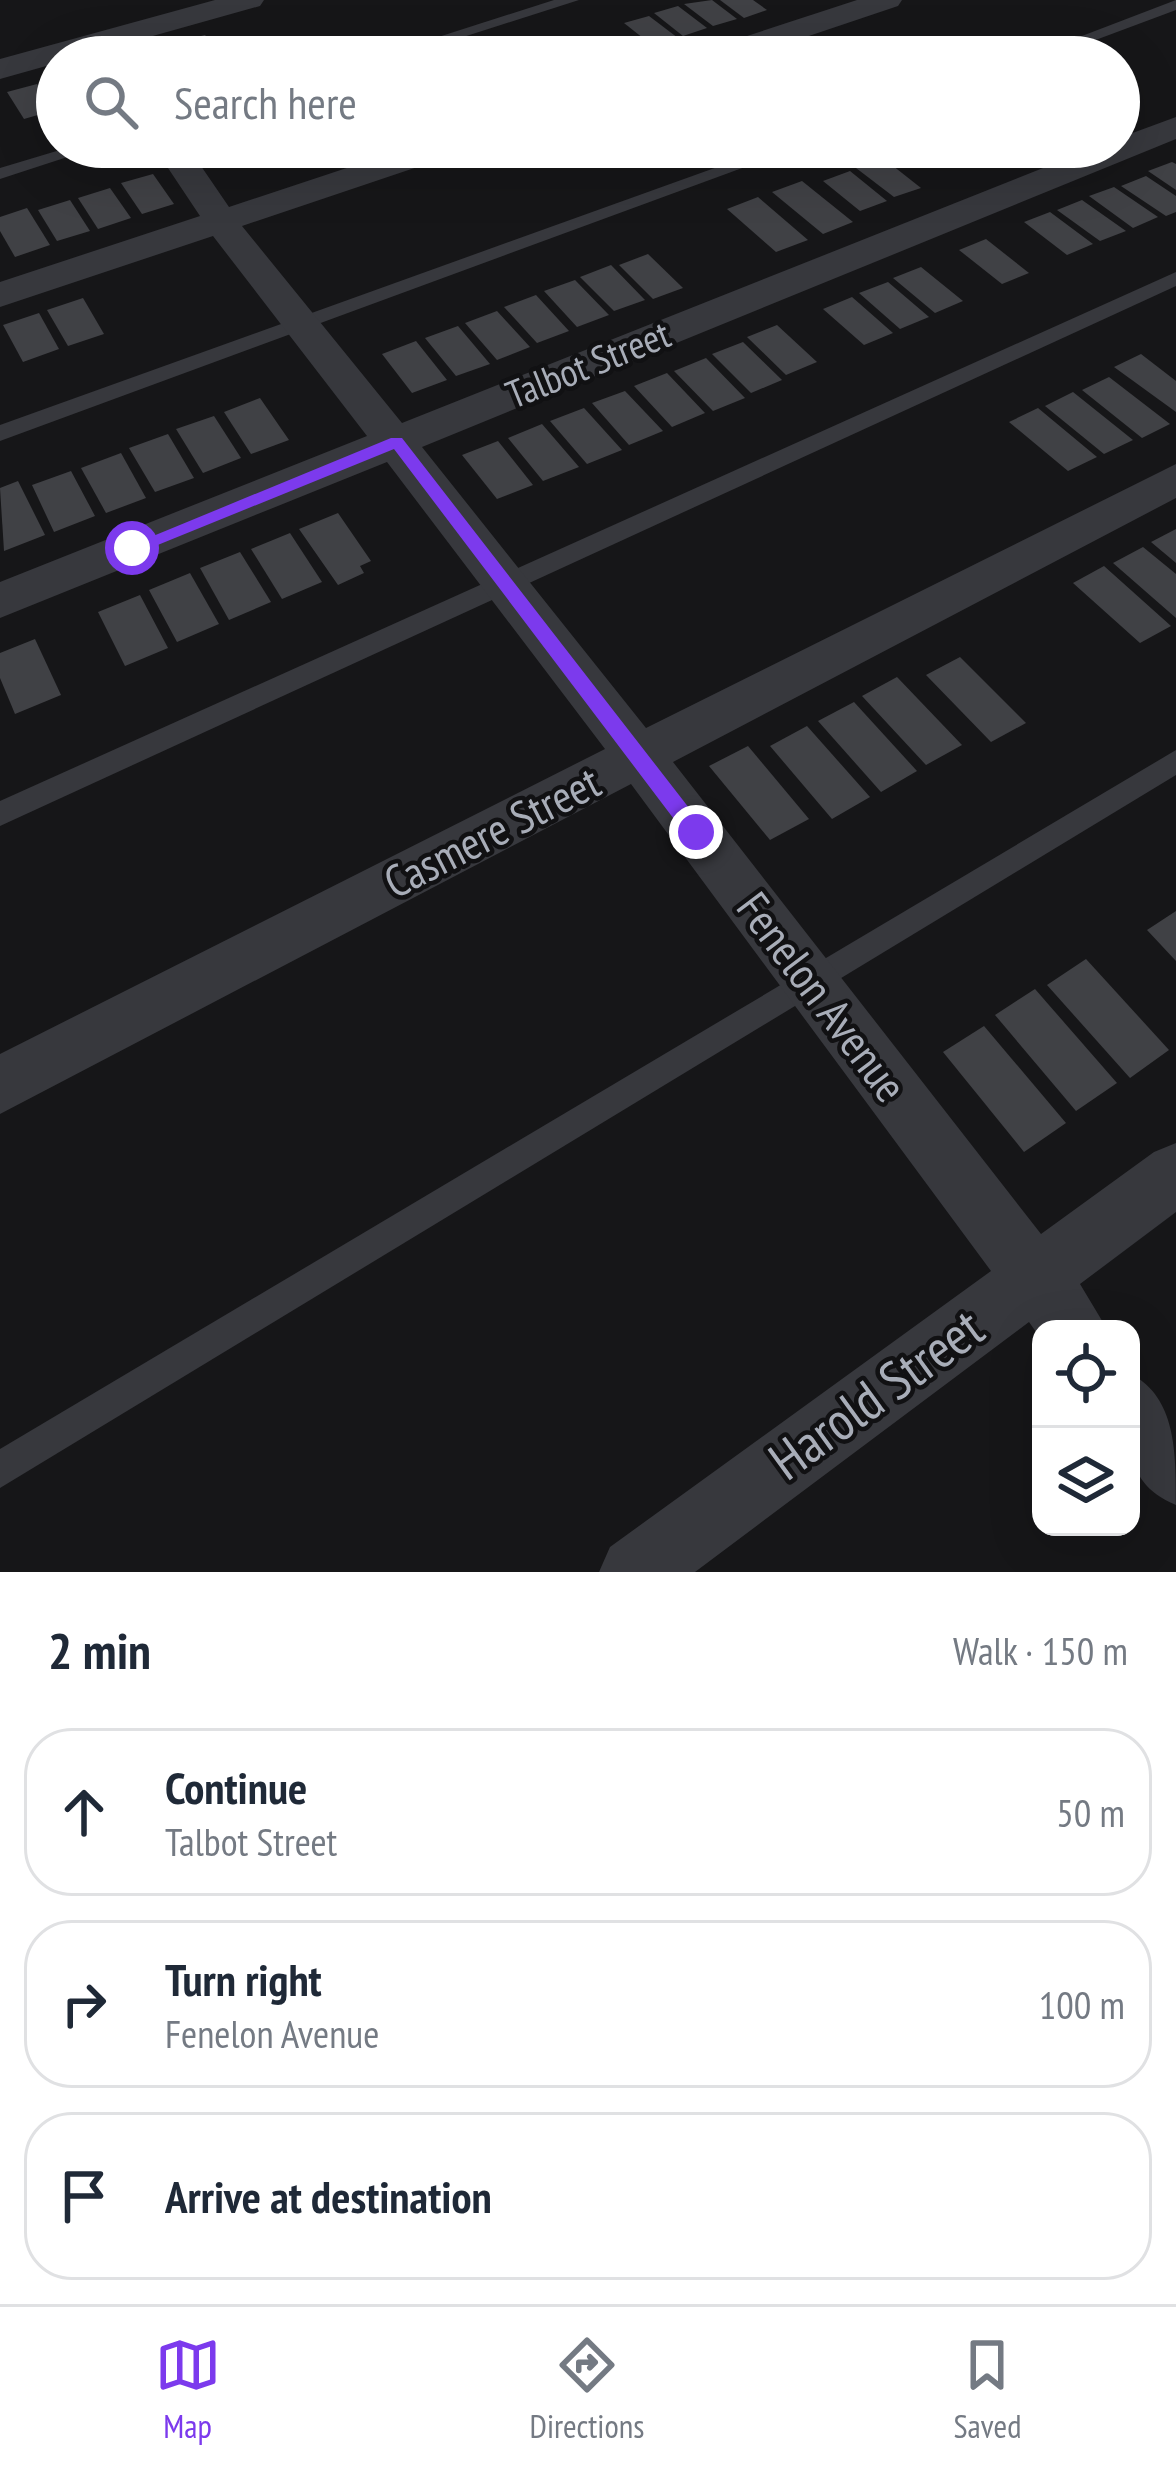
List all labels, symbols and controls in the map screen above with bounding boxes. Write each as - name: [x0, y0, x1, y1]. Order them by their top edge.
- search box: [36, 36, 1140, 168]
- icon: search: [78, 69, 144, 135]
- text: Search here: [174, 73, 357, 131]
- street label: Talbot Street: [498, 308, 677, 419]
- route start: [105, 521, 159, 575]
- street label: Casmere Street: [374, 752, 610, 910]
- route end: [669, 805, 723, 859]
- street label: Fenelon Avenue: [725, 880, 920, 1113]
- street label: Harold Street: [755, 1292, 996, 1494]
- map controls: [1032, 1320, 1140, 1536]
- button: locate: [1032, 1320, 1140, 1428]
- button: layers: [1032, 1428, 1140, 1536]
- text: 2 min: [48, 1617, 151, 1683]
- text: Walk · 150 m: [953, 1625, 1128, 1676]
- text: Continue: [165, 1758, 307, 1816]
- icon: ahead: [51, 1779, 117, 1845]
- text: 50 m: [1056, 1787, 1125, 1838]
- text: Talbot Street: [165, 1816, 337, 1867]
- text: Turn right: [165, 1950, 322, 2008]
- icon: right: [51, 1971, 117, 2037]
- text: 100 m: [1039, 1979, 1125, 2030]
- text: Fenelon Avenue: [165, 2008, 379, 2059]
- icon: arrive: [51, 2163, 117, 2229]
- text: Arrive at destination: [165, 2167, 492, 2225]
- tab: Map: [155, 2332, 221, 2447]
- tab: Directions: [530, 2332, 644, 2447]
- tab: Saved: [953, 2332, 1021, 2447]

